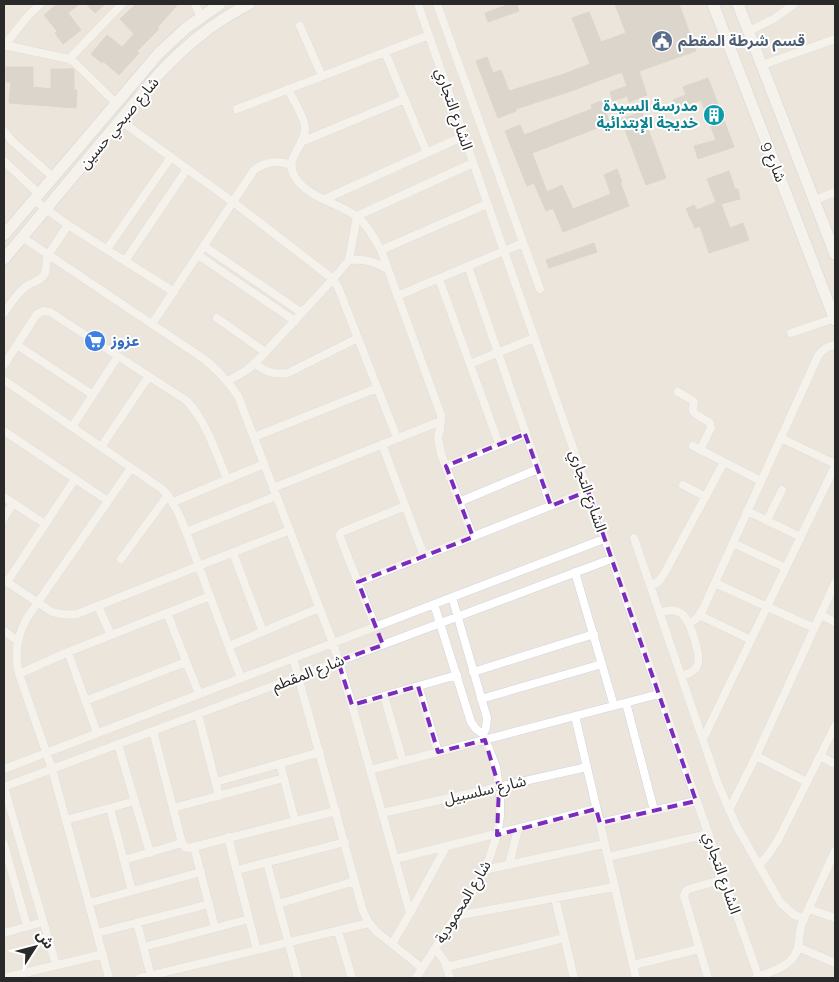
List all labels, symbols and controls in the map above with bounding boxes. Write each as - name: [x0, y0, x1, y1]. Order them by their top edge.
- public building icon: قسم شرطة المقطم: [650, 29, 674, 53]
- place label: قسم شرطة المقطم: [678, 32, 805, 52]
- street label: الشارع التجاري: [429, 66, 476, 153]
- street label: شارع صبحي حسين: [75, 73, 165, 174]
- place label: مدرسة السيدة خديجة الإبتدائية: [597, 97, 699, 133]
- building icon: مدرسة السيدة خديجة الإبتدائية: [702, 103, 726, 127]
- street label: شارع 9: [755, 139, 790, 186]
- supermarket icon: عزوز: [83, 329, 107, 353]
- place label: عزوز: [110, 332, 140, 350]
- street label: الشارع التجاري: [563, 448, 610, 535]
- street label: شارع المقطم: [269, 651, 348, 698]
- street label: شارع سلسبيل: [442, 772, 529, 811]
- street label: الشارع التجاري: [697, 830, 744, 917]
- street label: شارع المحمودية: [431, 857, 497, 948]
- north arrow: [10, 922, 60, 972]
- text: ش: [33, 927, 58, 952]

